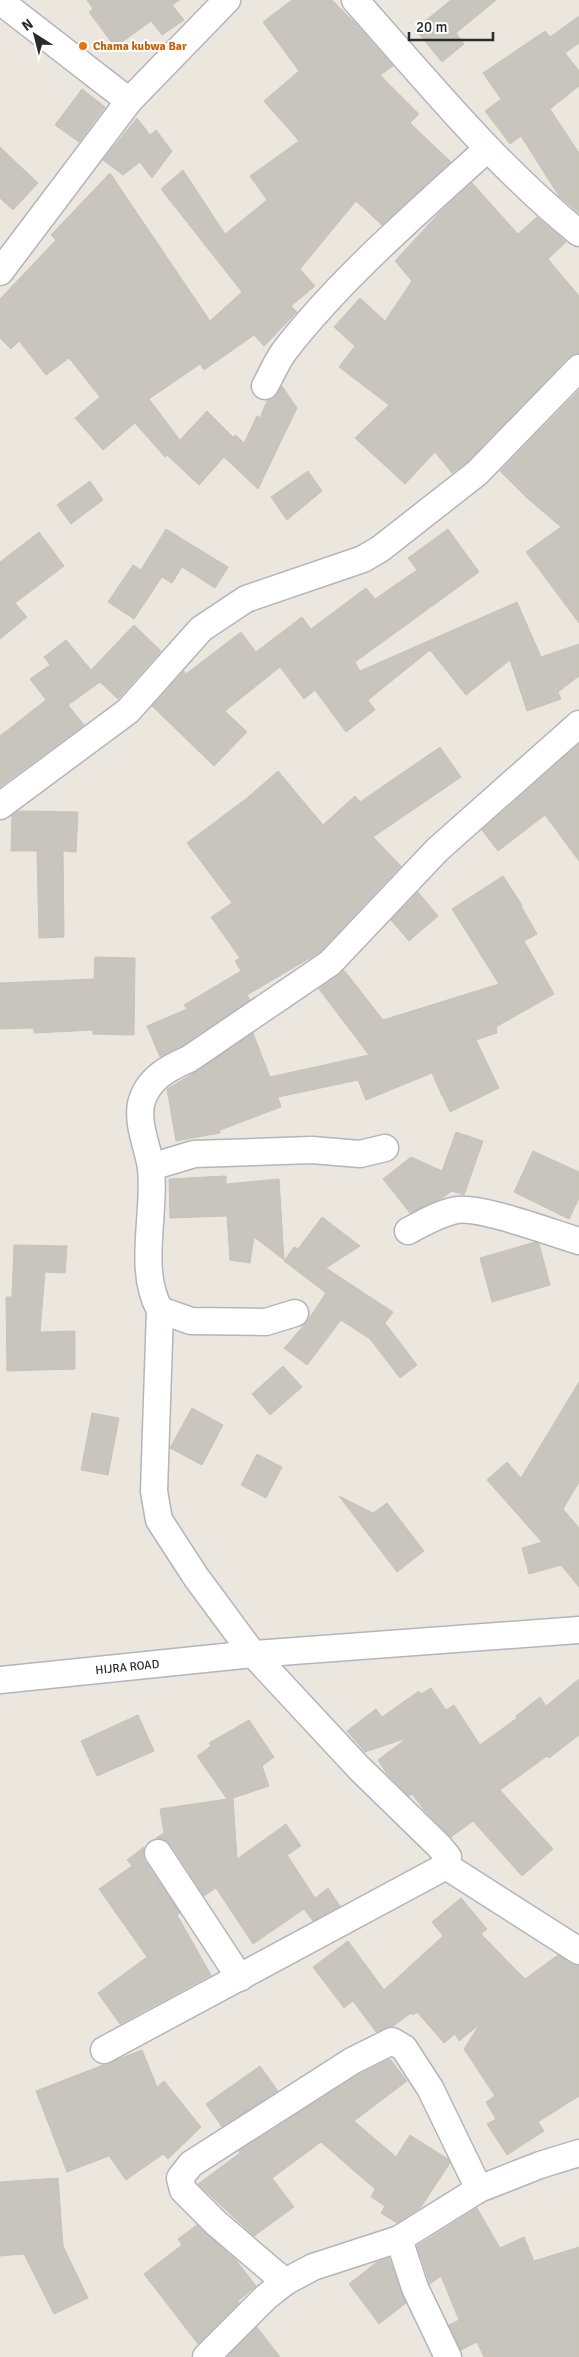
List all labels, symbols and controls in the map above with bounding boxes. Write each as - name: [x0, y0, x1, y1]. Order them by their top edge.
- north arrow: [10, 10, 60, 60]
- scale bar: [409, 10, 493, 42]
- text: N: [19, 15, 37, 35]
- text: 20 m: [416, 18, 447, 36]
- place label: Chama kubwa Bar: [93, 39, 187, 54]
- marker: Chama kubwa Bar: [77, 40, 89, 52]
- street label: HIJRA ROAD: [95, 1657, 160, 1678]

